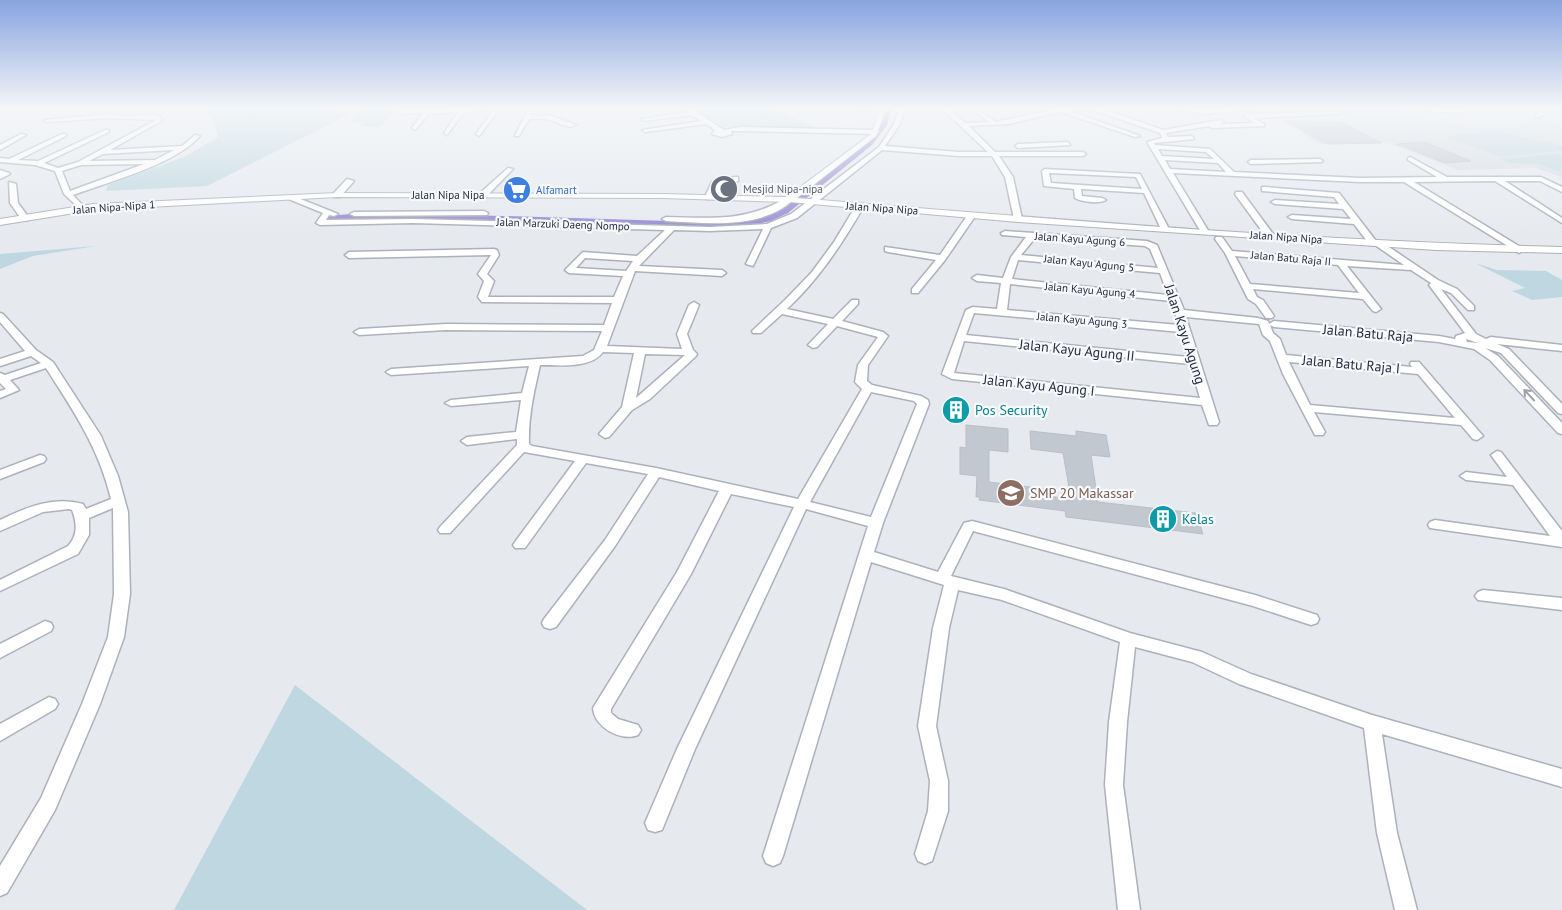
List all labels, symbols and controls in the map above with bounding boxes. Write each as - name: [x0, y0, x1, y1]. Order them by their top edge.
- mosque icon: Mesjid Nipa-nipa: [709, 174, 739, 204]
- supermarket icon: Alfamart: [502, 175, 532, 205]
- place label: Mesjid Nipa-nipa: [743, 182, 823, 196]
- place label: Alfamart: [536, 183, 577, 197]
- street label: Jalan Nipa Nipa: [411, 188, 484, 202]
- street label: Jalan Nipa-Nipa 1: [71, 197, 156, 217]
- street label: Jalan Nipa Nipa: [844, 198, 919, 218]
- street label: Jalan Marzuki Daeng Nompo: [495, 215, 630, 233]
- street label: Jalan Nipa Nipa: [1248, 227, 1323, 247]
- street label: Jalan Kayu Agung 6: [1033, 229, 1126, 249]
- street label: Jalan Batu Raja II: [1249, 247, 1332, 268]
- street label: Jalan Kayu Agung 5: [1042, 251, 1135, 275]
- street label: Jalan Kayu Agung 4: [1043, 279, 1136, 301]
- street label: Jalan Kayu Agung: [1160, 281, 1210, 386]
- street label: Jalan Kayu Agung 3: [1035, 309, 1128, 331]
- street label: Jalan Batu Raja: [1321, 320, 1414, 346]
- street label: Jalan Kayu Agung II: [1017, 335, 1136, 365]
- street label: Jalan Batu Raja I: [1300, 351, 1401, 377]
- street label: Jalan Kayu Agung I: [981, 370, 1096, 400]
- one-way arrow: [1523, 388, 1535, 401]
- building icon: Pos Security: [941, 395, 971, 425]
- place label: Pos Security: [975, 401, 1048, 419]
- school or university icon: SMP 20 Makassar: [996, 478, 1026, 508]
- place label: SMP 20 Makassar: [1030, 484, 1134, 502]
- building icon: Kelas: [1148, 504, 1178, 534]
- place label: Kelas: [1182, 510, 1214, 528]

